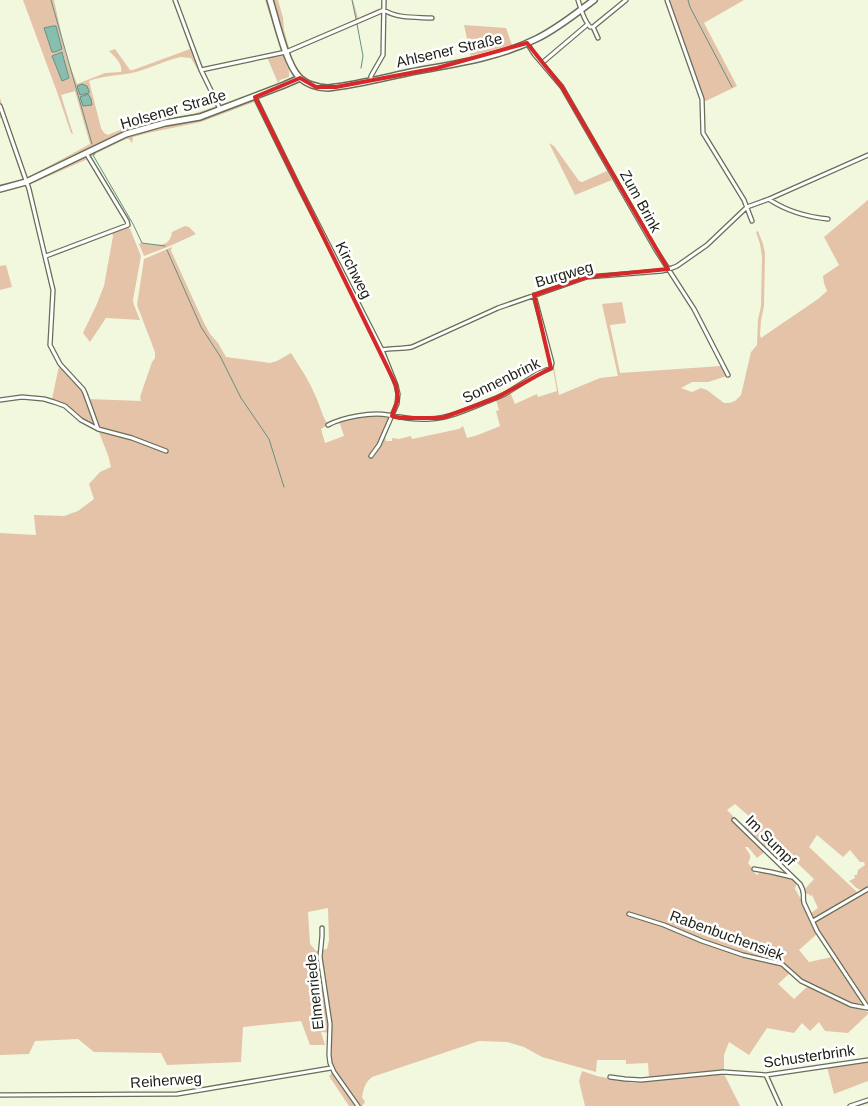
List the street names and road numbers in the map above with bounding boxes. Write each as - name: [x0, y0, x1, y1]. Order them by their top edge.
- street label: Ahlsener Straße: [394, 30, 504, 70]
- street label: Holsener Straße: [118, 86, 228, 132]
- street label: Zum Brink: [617, 167, 665, 235]
- street label: Kirchweg: [332, 239, 376, 301]
- street label: Burgweg: [533, 258, 595, 290]
- street label: Sonnenbrink: [459, 354, 543, 406]
- street label: Im Sumpf: [742, 811, 800, 869]
- street label: Rabenbuchensiek: [668, 906, 787, 964]
- street label: Elmenriede: [302, 953, 326, 1031]
- street label: Schusterbrink: [762, 1041, 856, 1071]
- street label: Reiherweg: [130, 1069, 202, 1091]

